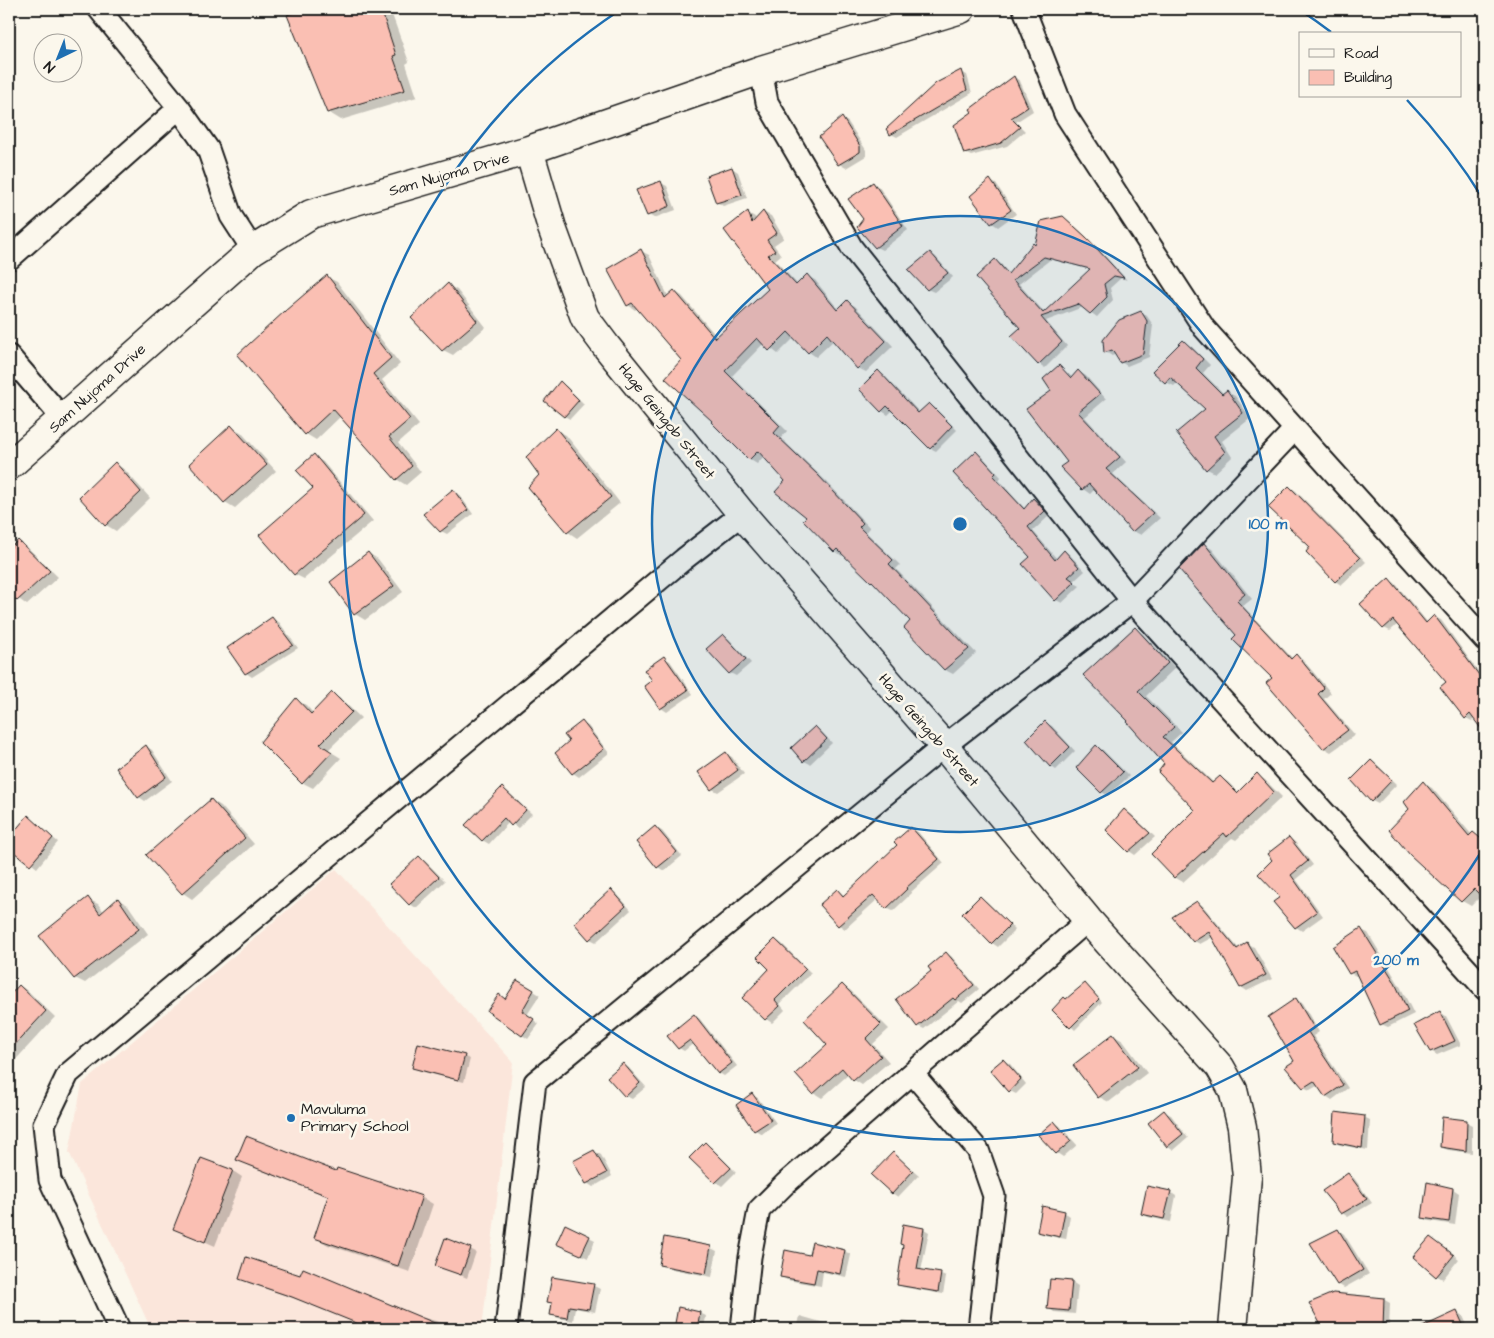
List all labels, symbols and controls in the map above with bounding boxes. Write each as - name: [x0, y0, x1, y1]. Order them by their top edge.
- north arrow: [32, 32, 82, 82]
- legend: [1299, 32, 1462, 98]
- text: Road: [1344, 43, 1379, 64]
- text: N: [40, 56, 60, 77]
- text: Building: [1344, 67, 1392, 89]
- street label: Sam Nujoma Drive: [386, 147, 512, 202]
- street label: Sam Nujoma Drive: [44, 339, 151, 438]
- street label: Hage Geingob Street: [612, 359, 720, 484]
- text: 100 m: [1249, 514, 1288, 535]
- centre of rings: [951, 515, 969, 533]
- street label: Hage Geingob Street: [873, 669, 984, 792]
- text: 200 m: [1372, 950, 1419, 971]
- place label: Mavuluma Primary School: [301, 1099, 409, 1138]
- marker: Mavuluma Primary School: [285, 1112, 297, 1124]

